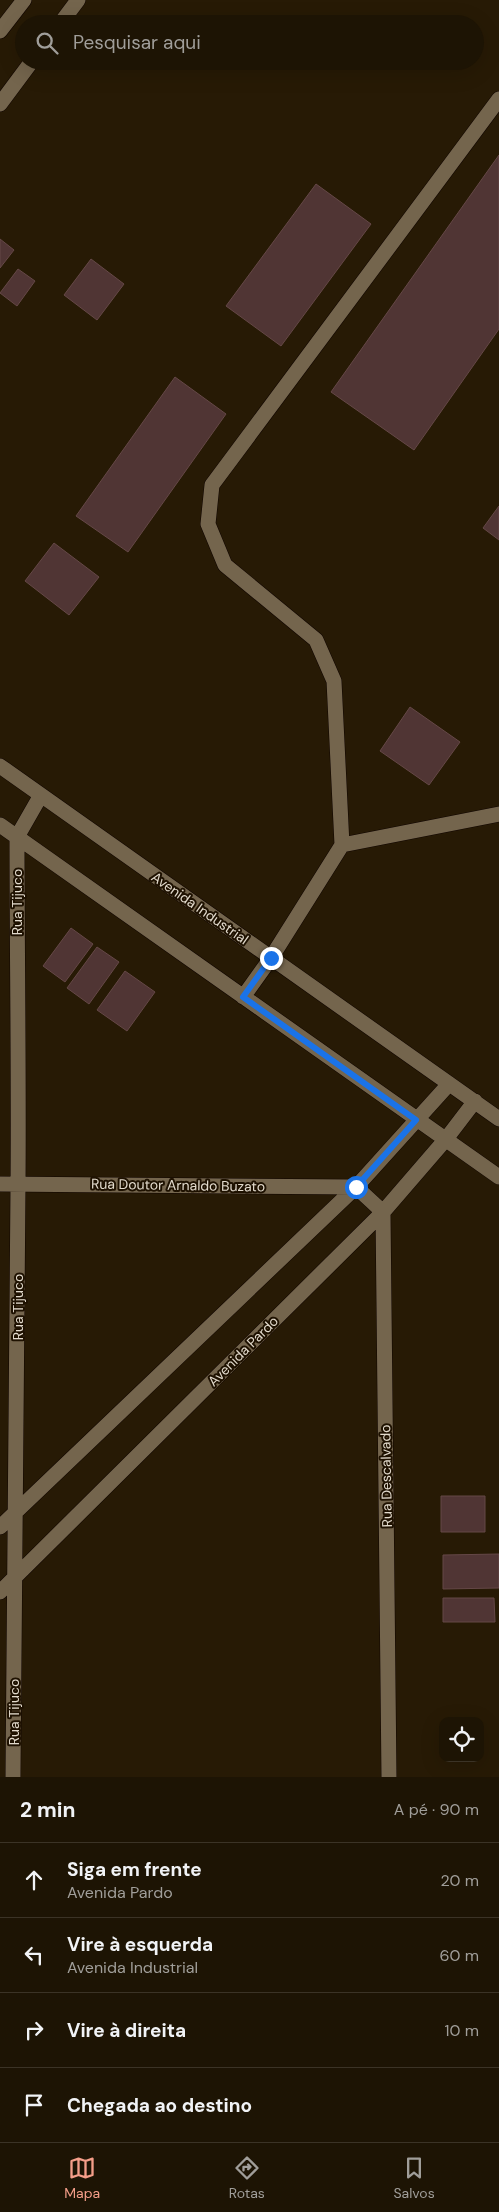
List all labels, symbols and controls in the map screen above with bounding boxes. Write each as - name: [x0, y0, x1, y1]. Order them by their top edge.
- search box: [15, 15, 484, 70]
- icon: search: [33, 29, 61, 57]
- text: Pesquisar aqui: [73, 30, 201, 55]
- street label: Avenida Industrial: [148, 868, 252, 948]
- street label: Rua Tijuco: [8, 869, 26, 935]
- route end: [260, 947, 283, 970]
- street label: Rua Doutor Arnaldo Buzato: [91, 1174, 265, 1196]
- route start: [345, 1176, 368, 1199]
- street label: Rua Tijuco: [9, 1274, 27, 1340]
- street label: Avenida Pardo: [204, 1312, 282, 1390]
- street label: Rua Descalvado: [376, 1424, 396, 1528]
- street label: Rua Tijuco: [5, 1679, 23, 1745]
- map controls: [439, 1717, 484, 1762]
- button: locate: [439, 1717, 484, 1762]
- text: 2 min: [20, 1796, 76, 1824]
- text: A pé · 90 m: [394, 1799, 479, 1820]
- text: Siga em frente: [67, 1857, 202, 1882]
- icon: ahead: [20, 1866, 48, 1894]
- text: 20 m: [440, 1870, 479, 1891]
- text: Avenida Pardo: [67, 1882, 173, 1903]
- text: Vire à esquerda: [67, 1932, 213, 1957]
- icon: left: [20, 1941, 48, 1969]
- text: 60 m: [439, 1945, 479, 1966]
- text: Avenida Industrial: [67, 1957, 198, 1978]
- icon: right: [20, 2016, 48, 2044]
- text: Vire à direita: [67, 2018, 186, 2043]
- text: 10 m: [445, 2020, 479, 2041]
- icon: arrive: [20, 2091, 48, 2119]
- text: Chegada ao destino: [67, 2093, 252, 2118]
- tab: Mapa: [64, 2154, 100, 2202]
- tab: Rotas: [229, 2154, 265, 2202]
- tab: Salvos: [393, 2154, 435, 2202]

